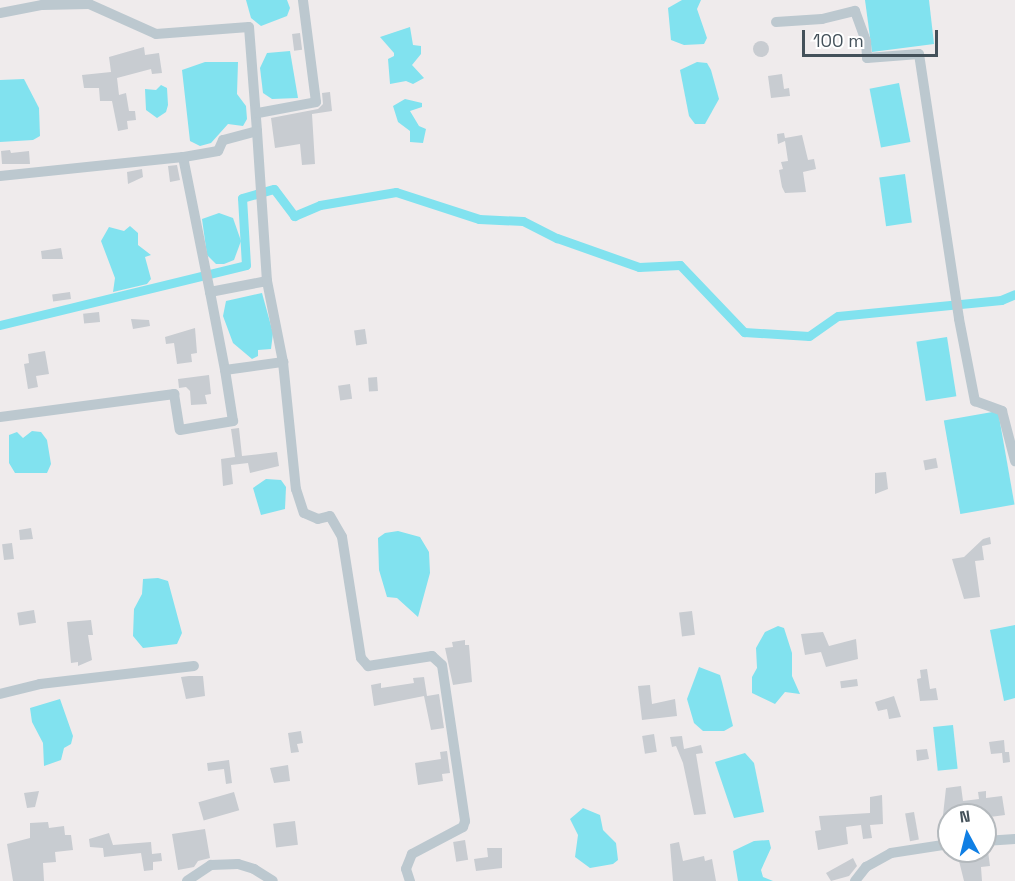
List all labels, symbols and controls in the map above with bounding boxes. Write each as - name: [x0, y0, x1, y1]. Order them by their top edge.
- scale bar: [805, 18, 942, 56]
- text: 100 m: [813, 29, 864, 52]
- north arrow: [937, 803, 997, 863]
- text: N: [958, 806, 972, 828]

